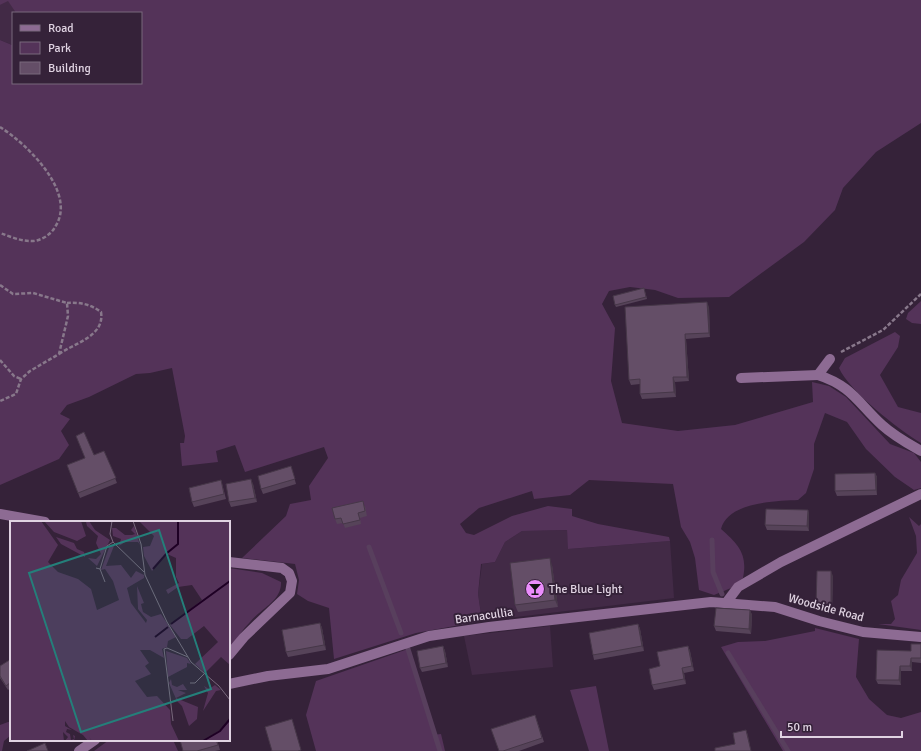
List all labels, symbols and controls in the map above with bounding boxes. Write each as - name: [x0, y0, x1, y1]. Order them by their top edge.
- legend: [12, 12, 142, 84]
- text: Road: [48, 21, 74, 36]
- text: Park: [48, 41, 71, 56]
- text: Building: [48, 61, 91, 76]
- inset map: [10, 521, 230, 741]
- bar icon: The Blue Light: [524, 578, 546, 600]
- place label: The Blue Light: [549, 582, 622, 597]
- street label: Woodside Road: [786, 591, 866, 625]
- street label: Barnacullia: [454, 604, 514, 628]
- scale bar: [781, 713, 902, 739]
- text: 50 m: [787, 720, 812, 735]

